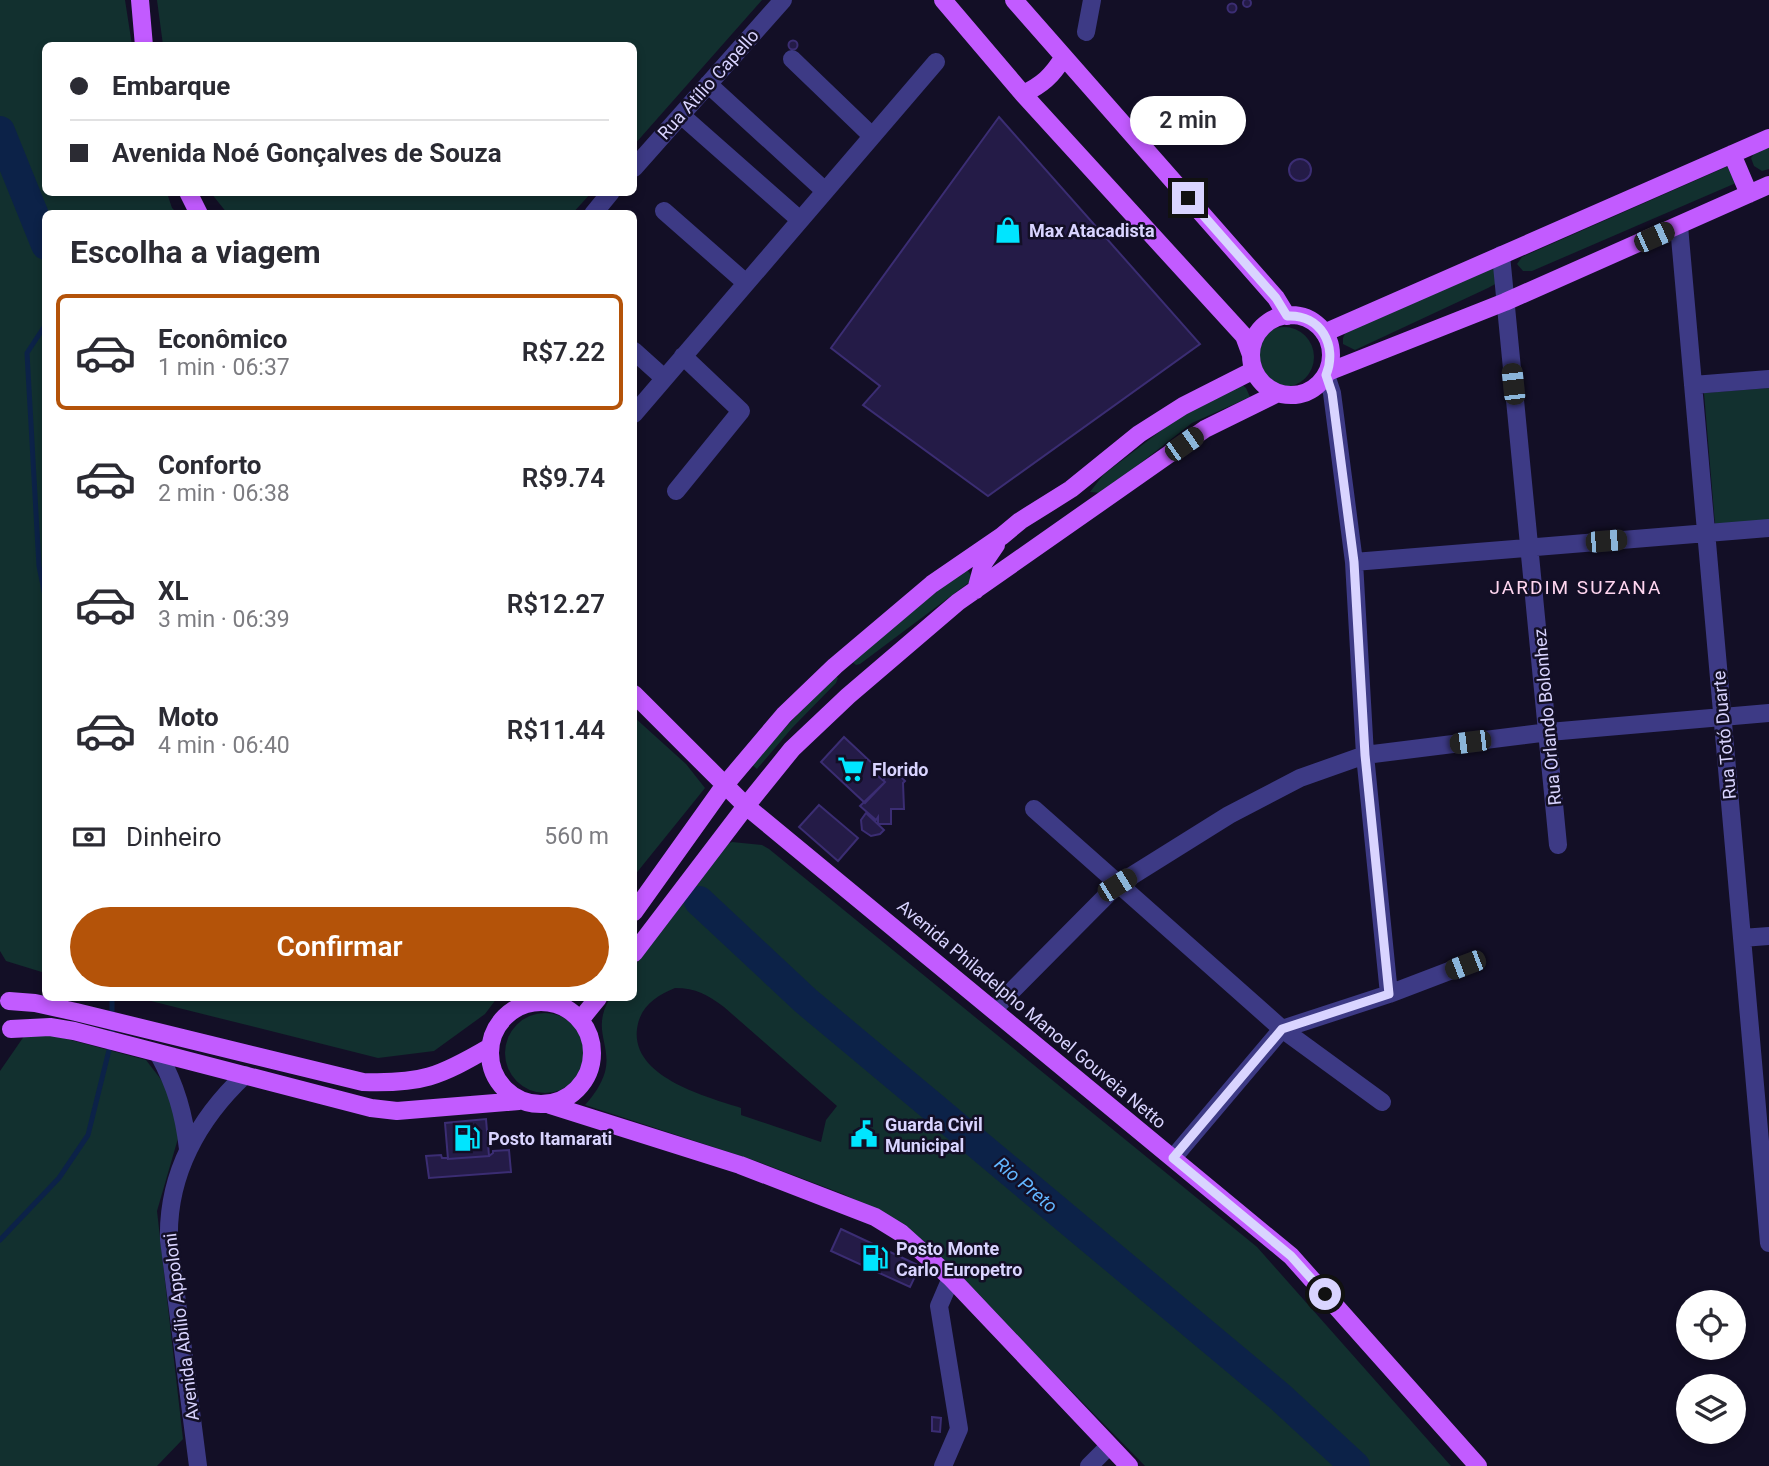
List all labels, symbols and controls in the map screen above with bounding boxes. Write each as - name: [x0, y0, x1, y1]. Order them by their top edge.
- street label: Rua Atílio Capello: [653, 25, 763, 143]
- text: Embarque: [112, 71, 230, 101]
- callout: 2 min: [1130, 96, 1246, 146]
- text: 2 min: [1159, 107, 1217, 134]
- text: Avenida Noé Gonçalves de Souza: [112, 138, 502, 168]
- route end: [1172, 182, 1204, 214]
- shop icon: Max Atacadista: [993, 215, 1023, 245]
- car: [1631, 219, 1678, 255]
- place label: Max Atacadista: [1029, 220, 1155, 241]
- text: Escolha a viagem: [70, 233, 321, 271]
- icon: car: [74, 321, 137, 384]
- text: Econômico: [158, 324, 287, 354]
- text: R$7.22: [522, 337, 605, 367]
- text: 1 min · 06:37: [158, 354, 290, 381]
- car: [1501, 362, 1526, 406]
- car: [1161, 423, 1208, 465]
- icon: car: [74, 447, 137, 510]
- text: Conforto: [158, 450, 262, 480]
- text: R$9.74: [522, 463, 605, 493]
- text: 2 min · 06:38: [158, 480, 290, 507]
- car: [1585, 529, 1628, 553]
- icon: car: [74, 573, 137, 636]
- text: XL: [158, 576, 189, 606]
- district label: JARDIM SUZANA: [1490, 576, 1662, 599]
- text: R$12.27: [507, 589, 605, 619]
- text: 3 min · 06:39: [158, 606, 290, 633]
- street label: Rua Orlando Bolonhez: [1529, 628, 1565, 806]
- street label: Rua Totó Duarte: [1708, 670, 1740, 800]
- icon: car: [74, 699, 137, 762]
- text: Moto: [158, 702, 219, 732]
- text: R$11.44: [507, 715, 605, 745]
- car: [1448, 729, 1493, 755]
- text: 4 min · 06:40: [158, 732, 290, 759]
- supermarket icon: Florido: [836, 754, 866, 784]
- place label: Florido: [872, 759, 928, 780]
- icon: cash: [70, 818, 108, 856]
- text: Dinheiro: [126, 822, 222, 852]
- text: 560 m: [544, 823, 609, 850]
- car: [1094, 865, 1141, 905]
- street label: Avenida Philadelpho Manoel Gouveia Netto: [893, 895, 1171, 1133]
- button: Confirmar: [70, 907, 609, 987]
- car: [1442, 948, 1489, 982]
- place label: Guarda Civil Municipal: [885, 1114, 983, 1156]
- public building icon: Guarda Civil Municipal: [849, 1119, 879, 1149]
- fuel station icon: Posto Itamarati: [452, 1123, 482, 1153]
- place label: Posto Itamarati: [488, 1128, 612, 1149]
- water label: Rio Preto: [990, 1152, 1062, 1218]
- street label: Avenida Abílio Appoloni: [159, 1232, 203, 1422]
- place label: Posto Monte Carlo Europetro: [896, 1238, 1022, 1280]
- fuel station icon: Posto Monte Carlo Europetro: [860, 1243, 890, 1273]
- route start: [1309, 1278, 1341, 1310]
- map controls: [1676, 1290, 1746, 1444]
- button: locate: [1676, 1290, 1746, 1360]
- button: layers: [1676, 1374, 1746, 1444]

